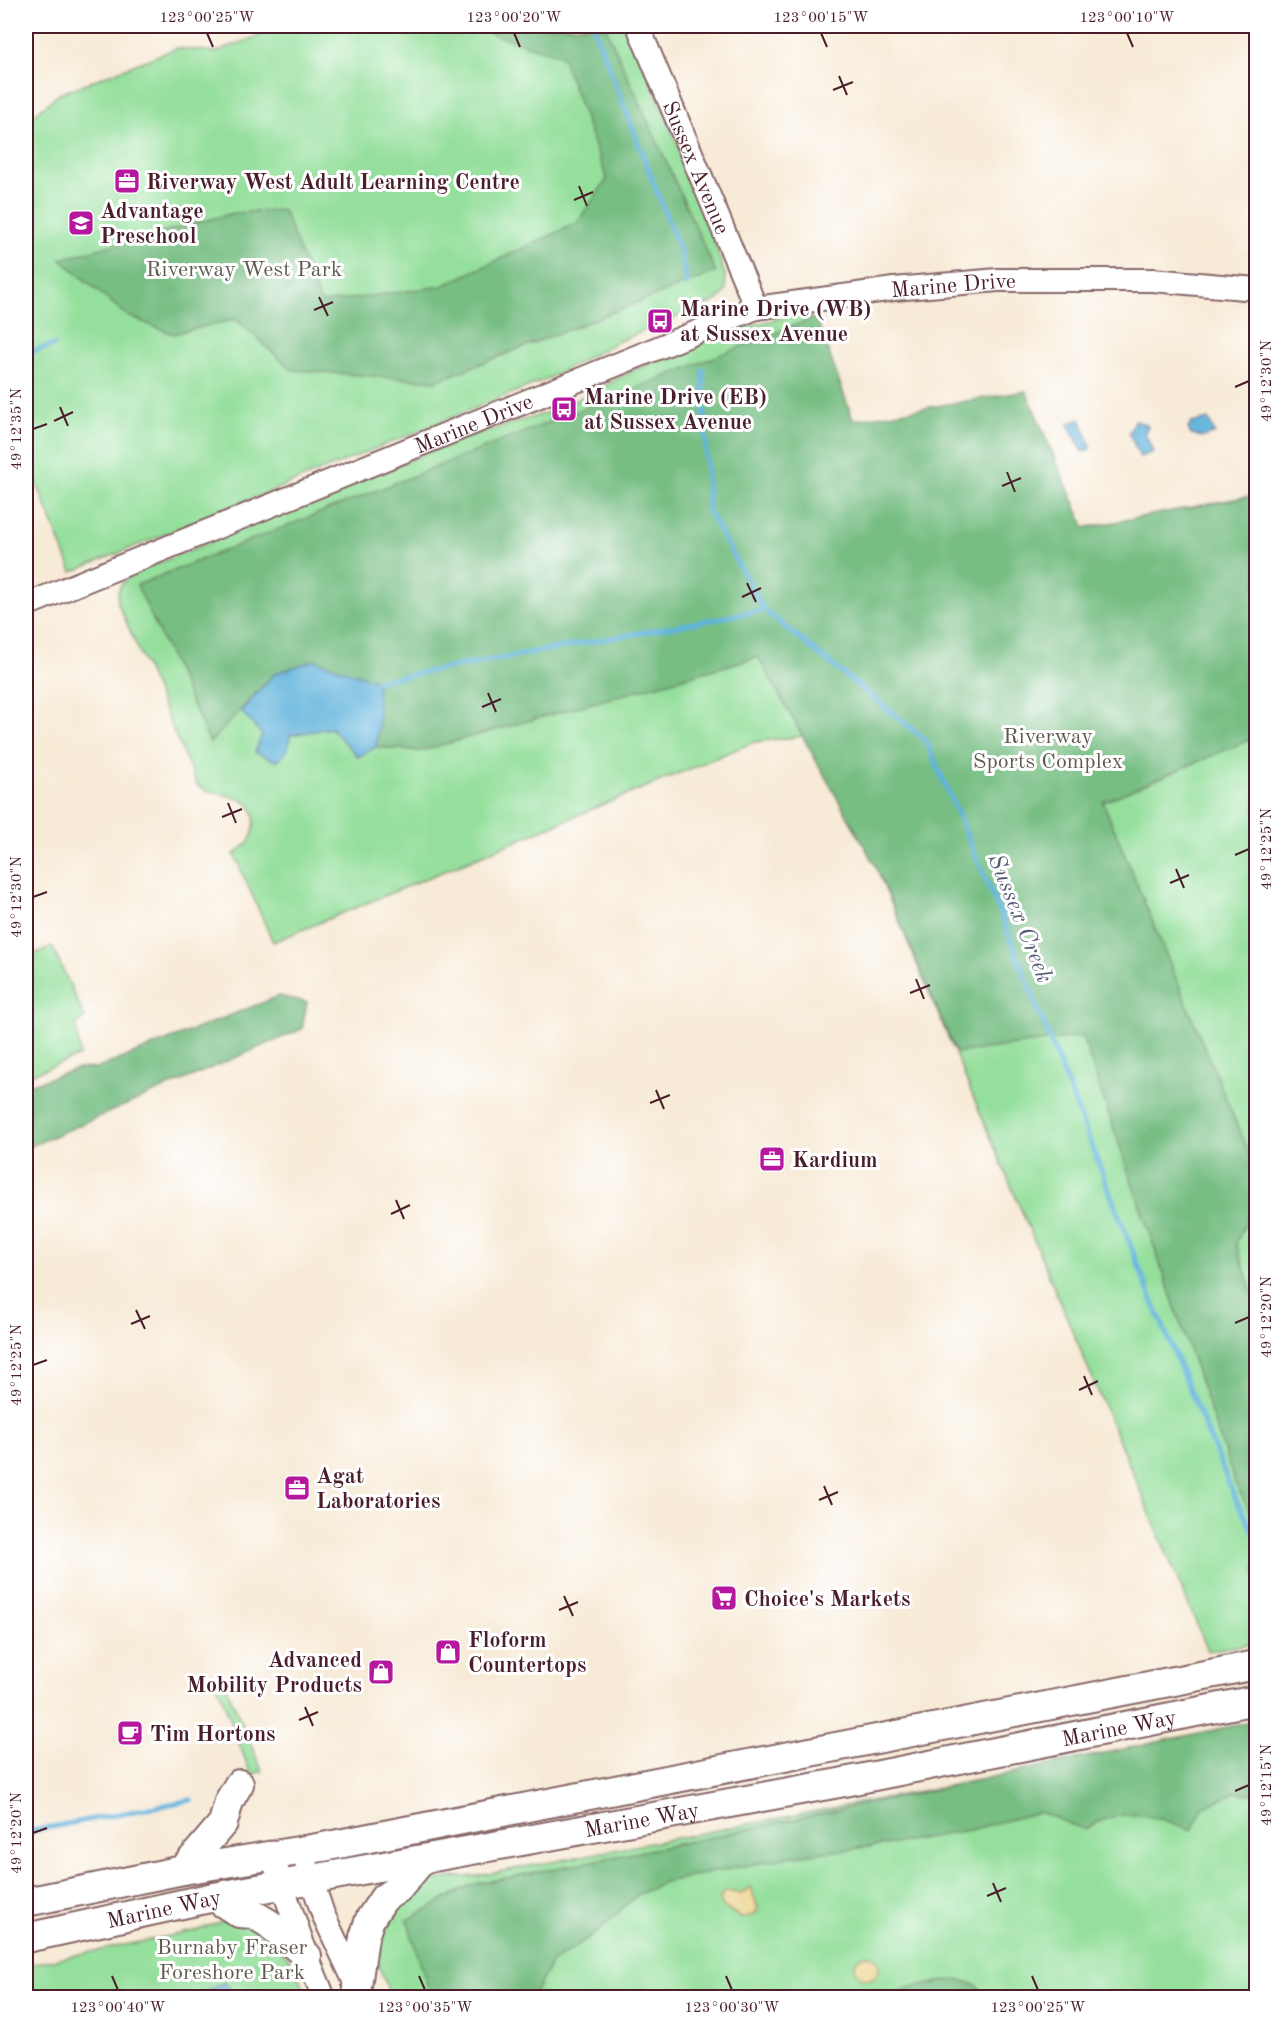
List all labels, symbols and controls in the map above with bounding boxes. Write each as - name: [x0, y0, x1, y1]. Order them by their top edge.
- text: 123°00'25"W: [159, 11, 255, 26]
- text: 123°00'20"W: [466, 11, 562, 26]
- text: 123°00'15"W: [773, 11, 869, 26]
- text: 123°00'10"W: [1079, 11, 1175, 26]
- street label: Sussex Avenue: [658, 98, 733, 238]
- office icon: Riverway West Adult Learning Centre: [112, 166, 142, 196]
- place label: Riverway West Adult Learning Centre: [146, 172, 520, 194]
- place label: Advantage Preschool: [100, 201, 204, 248]
- school or university icon: Advantage Preschool: [66, 208, 96, 238]
- park label: Riverway West Park: [146, 259, 342, 281]
- street label: Marine Drive: [890, 271, 1016, 302]
- place label: Marine Drive (WB) at Sussex Avenue: [680, 299, 872, 346]
- bus stop icon: Marine Drive (WB) at Sussex Avenue: [645, 306, 675, 336]
- text: 49°12'30"N: [1260, 340, 1275, 422]
- place label: Marine Drive (EB) at Sussex Avenue: [584, 387, 767, 434]
- text: 49°12'35"N: [10, 388, 25, 470]
- street label: Marine Drive: [412, 391, 536, 459]
- bus stop icon: Marine Drive (EB) at Sussex Avenue: [549, 394, 579, 424]
- park label: Riverway Sports Complex: [973, 726, 1123, 773]
- text: 49°12'25"N: [1260, 808, 1275, 890]
- water label: Sussex Creek: [982, 851, 1056, 987]
- text: 49°12'30"N: [10, 856, 25, 938]
- office icon: Kardium: [757, 1144, 787, 1174]
- place label: Kardium: [792, 1150, 878, 1172]
- text: 49°12'20"N: [1260, 1276, 1275, 1358]
- text: 49°12'25"N: [10, 1324, 25, 1406]
- place label: Agat Laboratories: [316, 1466, 440, 1513]
- office icon: Agat Laboratories: [282, 1473, 312, 1503]
- supermarket icon: Choice's Markets: [709, 1583, 739, 1613]
- place label: Choice's Markets: [744, 1589, 911, 1611]
- place label: Floform Countertops: [468, 1630, 586, 1677]
- shop icon: Floform Countertops: [433, 1637, 463, 1667]
- place label: Advanced Mobility Products: [186, 1650, 362, 1697]
- shop icon: Advanced Mobility Products: [366, 1657, 396, 1687]
- street label: Marine Way: [1060, 1707, 1179, 1751]
- cafe icon: Tim Hortons: [115, 1718, 145, 1748]
- place label: Tim Hortons: [150, 1724, 276, 1746]
- text: 49°12'15"N: [1260, 1744, 1275, 1826]
- text: 49°12'20"N: [10, 1792, 25, 1874]
- street label: Marine Way: [583, 1800, 701, 1842]
- street label: Marine Way: [105, 1887, 223, 1933]
- park label: Burnaby Fraser Foreshore Park: [156, 1937, 308, 1984]
- text: 123°00'40"W: [70, 2001, 166, 2016]
- text: 123°00'35"W: [377, 2001, 473, 2016]
- text: 123°00'30"W: [684, 2001, 780, 2016]
- text: 123°00'25"W: [990, 2001, 1086, 2016]

